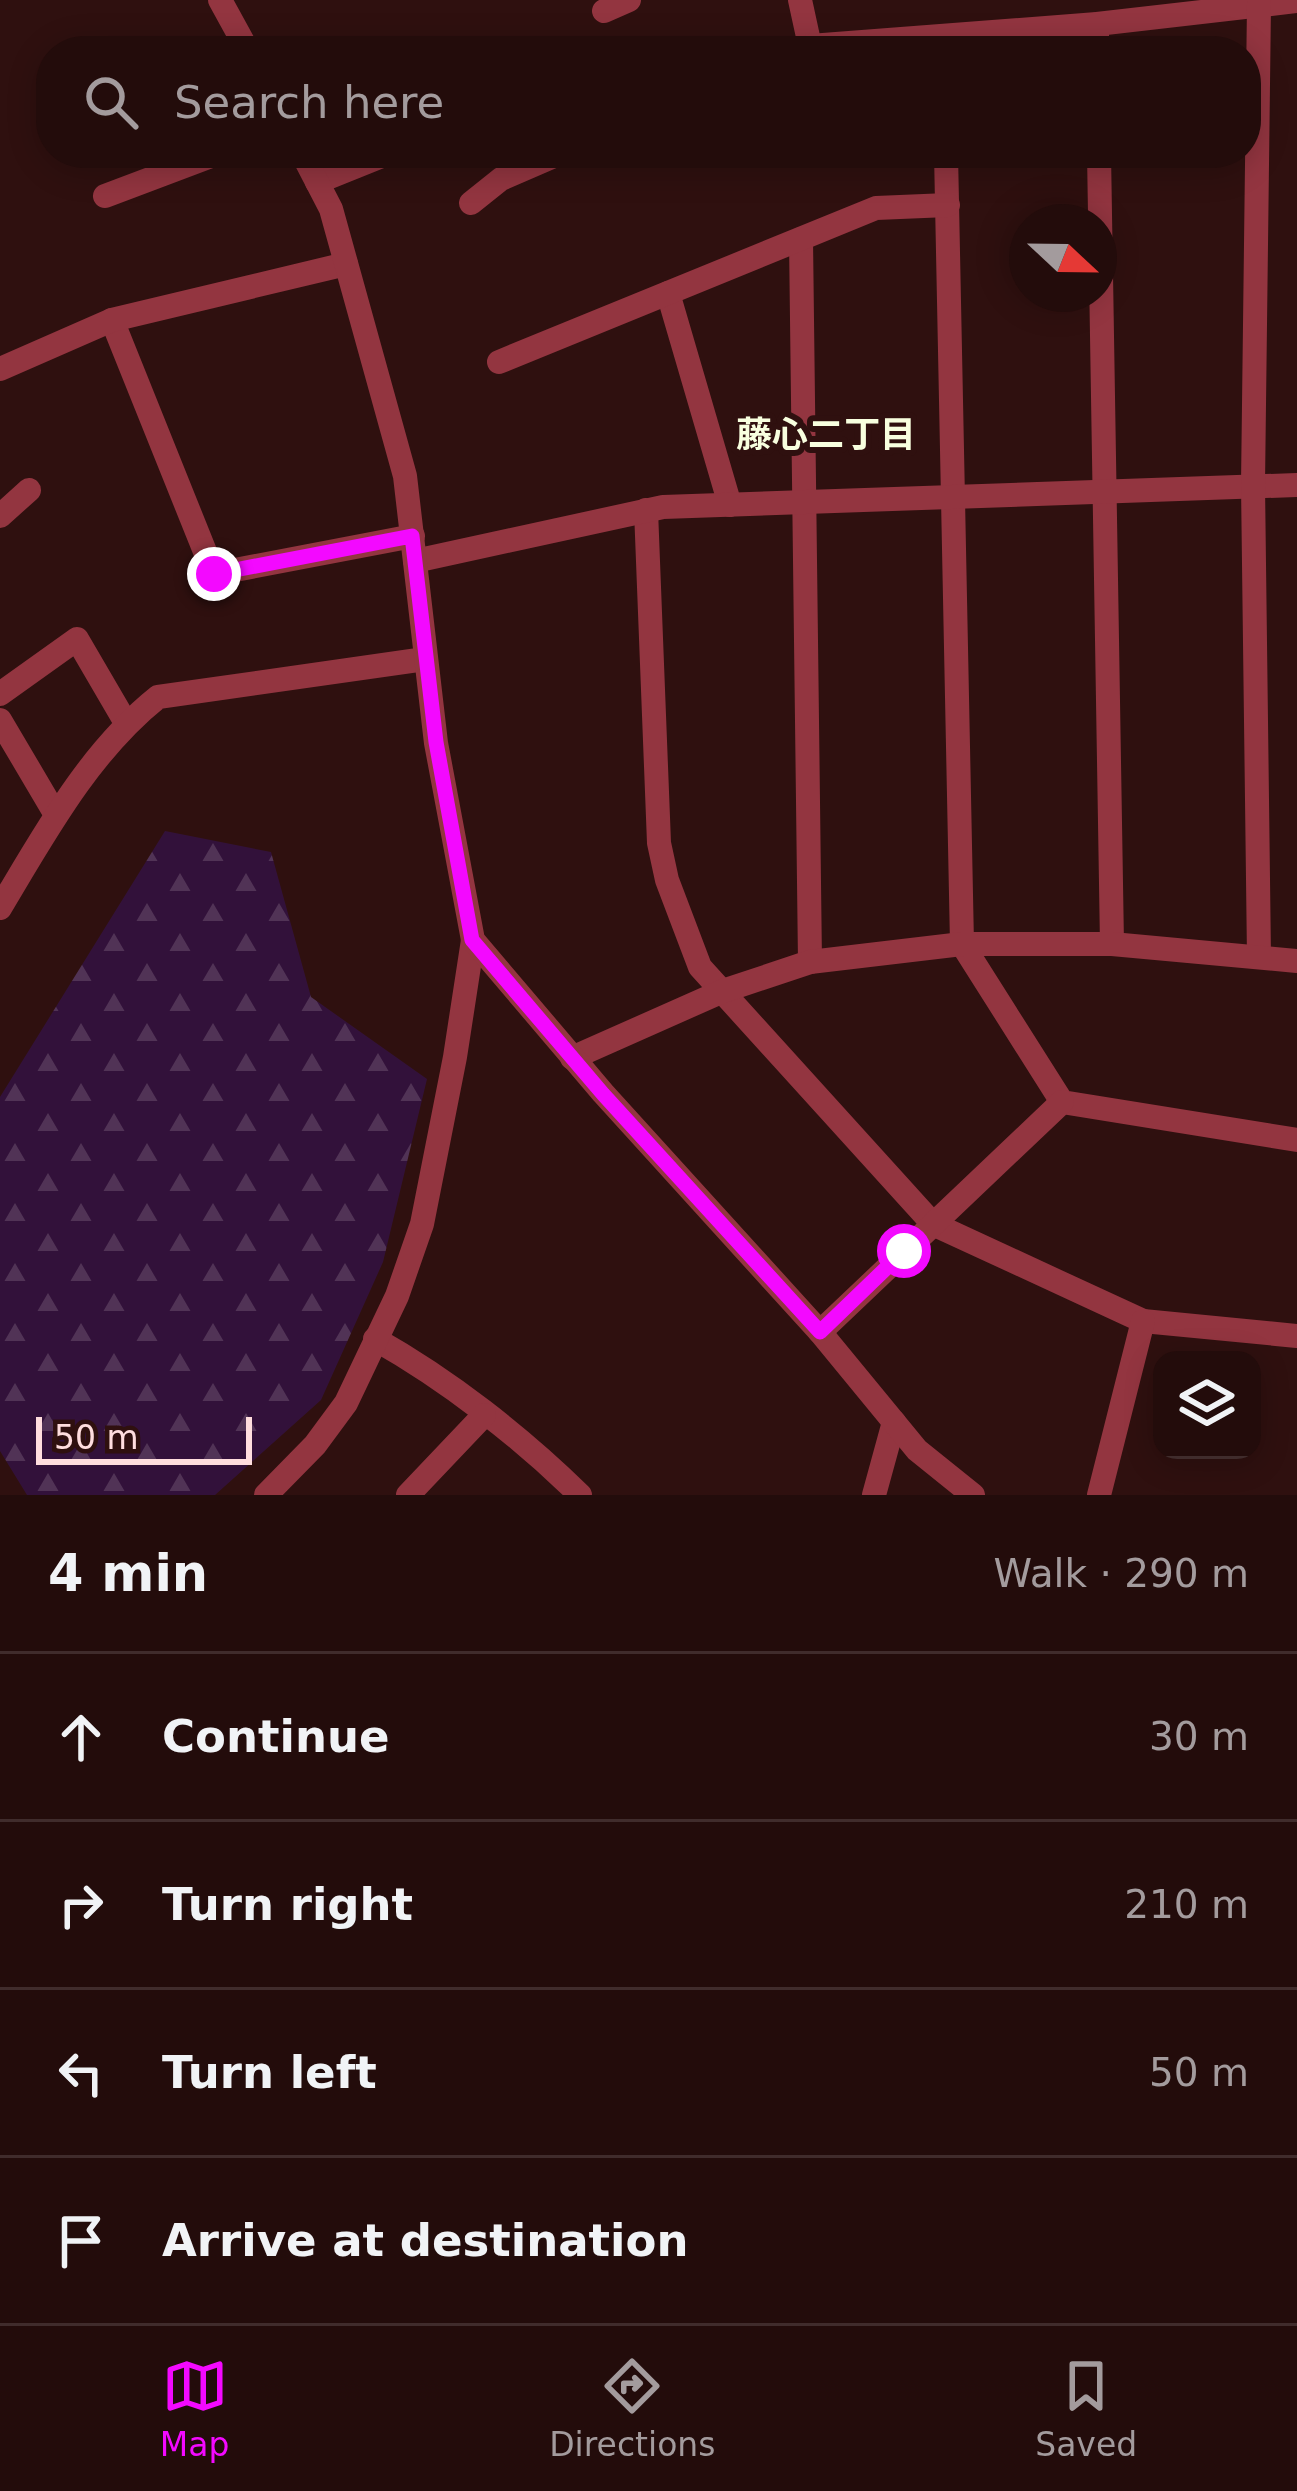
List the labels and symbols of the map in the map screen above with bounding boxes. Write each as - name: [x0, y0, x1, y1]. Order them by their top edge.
- north arrow: [1009, 204, 1117, 312]
- district label: 藤心二丁目: [736, 414, 916, 455]
- route end: [187, 547, 241, 601]
- route start: [877, 1224, 931, 1278]
- scale bar: [36, 1411, 252, 1464]

